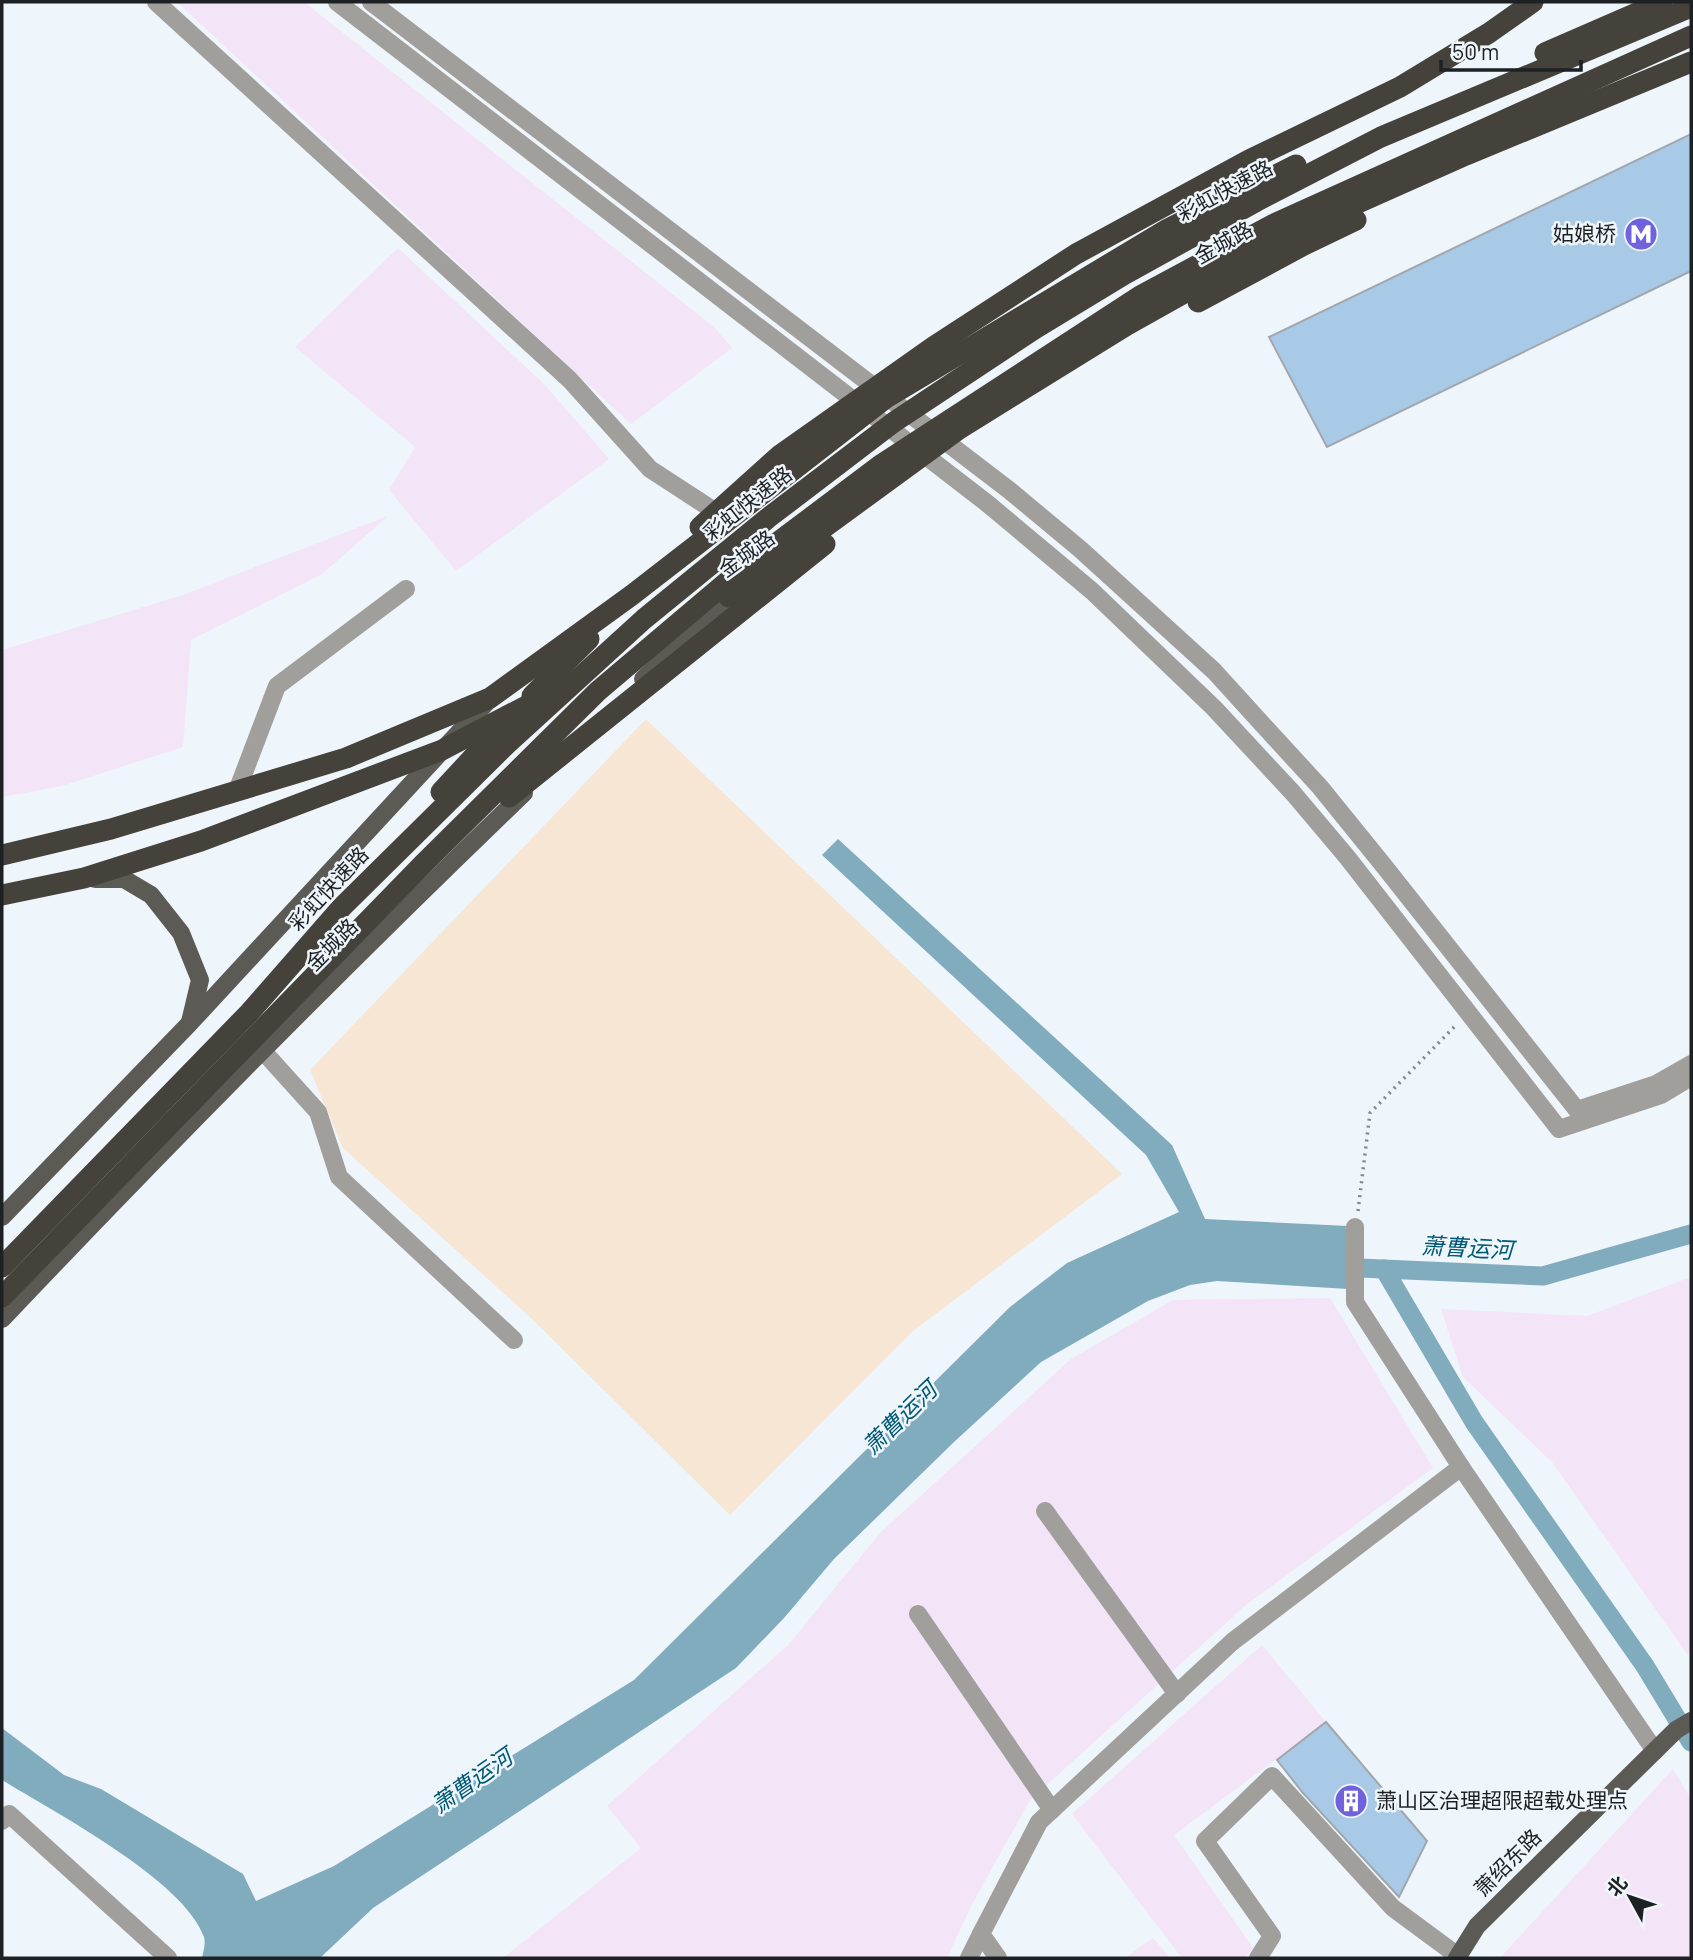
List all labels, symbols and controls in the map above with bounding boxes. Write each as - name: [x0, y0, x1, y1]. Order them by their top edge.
- scale bar: [1441, 28, 1581, 72]
- text: 50 m: [1452, 38, 1499, 66]
- street label: 彩虹快速路: [1172, 153, 1277, 227]
- street label: 金城路: [1189, 215, 1258, 270]
- metro station icon: 姑娘桥: [1622, 215, 1660, 253]
- place label: 姑娘桥: [1553, 219, 1616, 247]
- street label: 彩虹快速路: [697, 460, 797, 547]
- street label: 金城路: [713, 523, 780, 583]
- street label: 彩虹快速路: [282, 840, 374, 936]
- street label: 金城路: [299, 912, 363, 976]
- water label: 萧曹运河: [1420, 1229, 1518, 1266]
- water label: 萧曹运河: [855, 1371, 946, 1461]
- water label: 萧曹运河: [425, 1738, 522, 1820]
- building icon: 萧山区治理超限超载处理点: [1332, 1782, 1370, 1820]
- place label: 萧山区治理超限超载处理点: [1376, 1786, 1628, 1814]
- street label: 萧绍东路: [1468, 1823, 1547, 1902]
- north arrow: [1595, 1862, 1665, 1932]
- text: 北: [1601, 1870, 1633, 1902]

